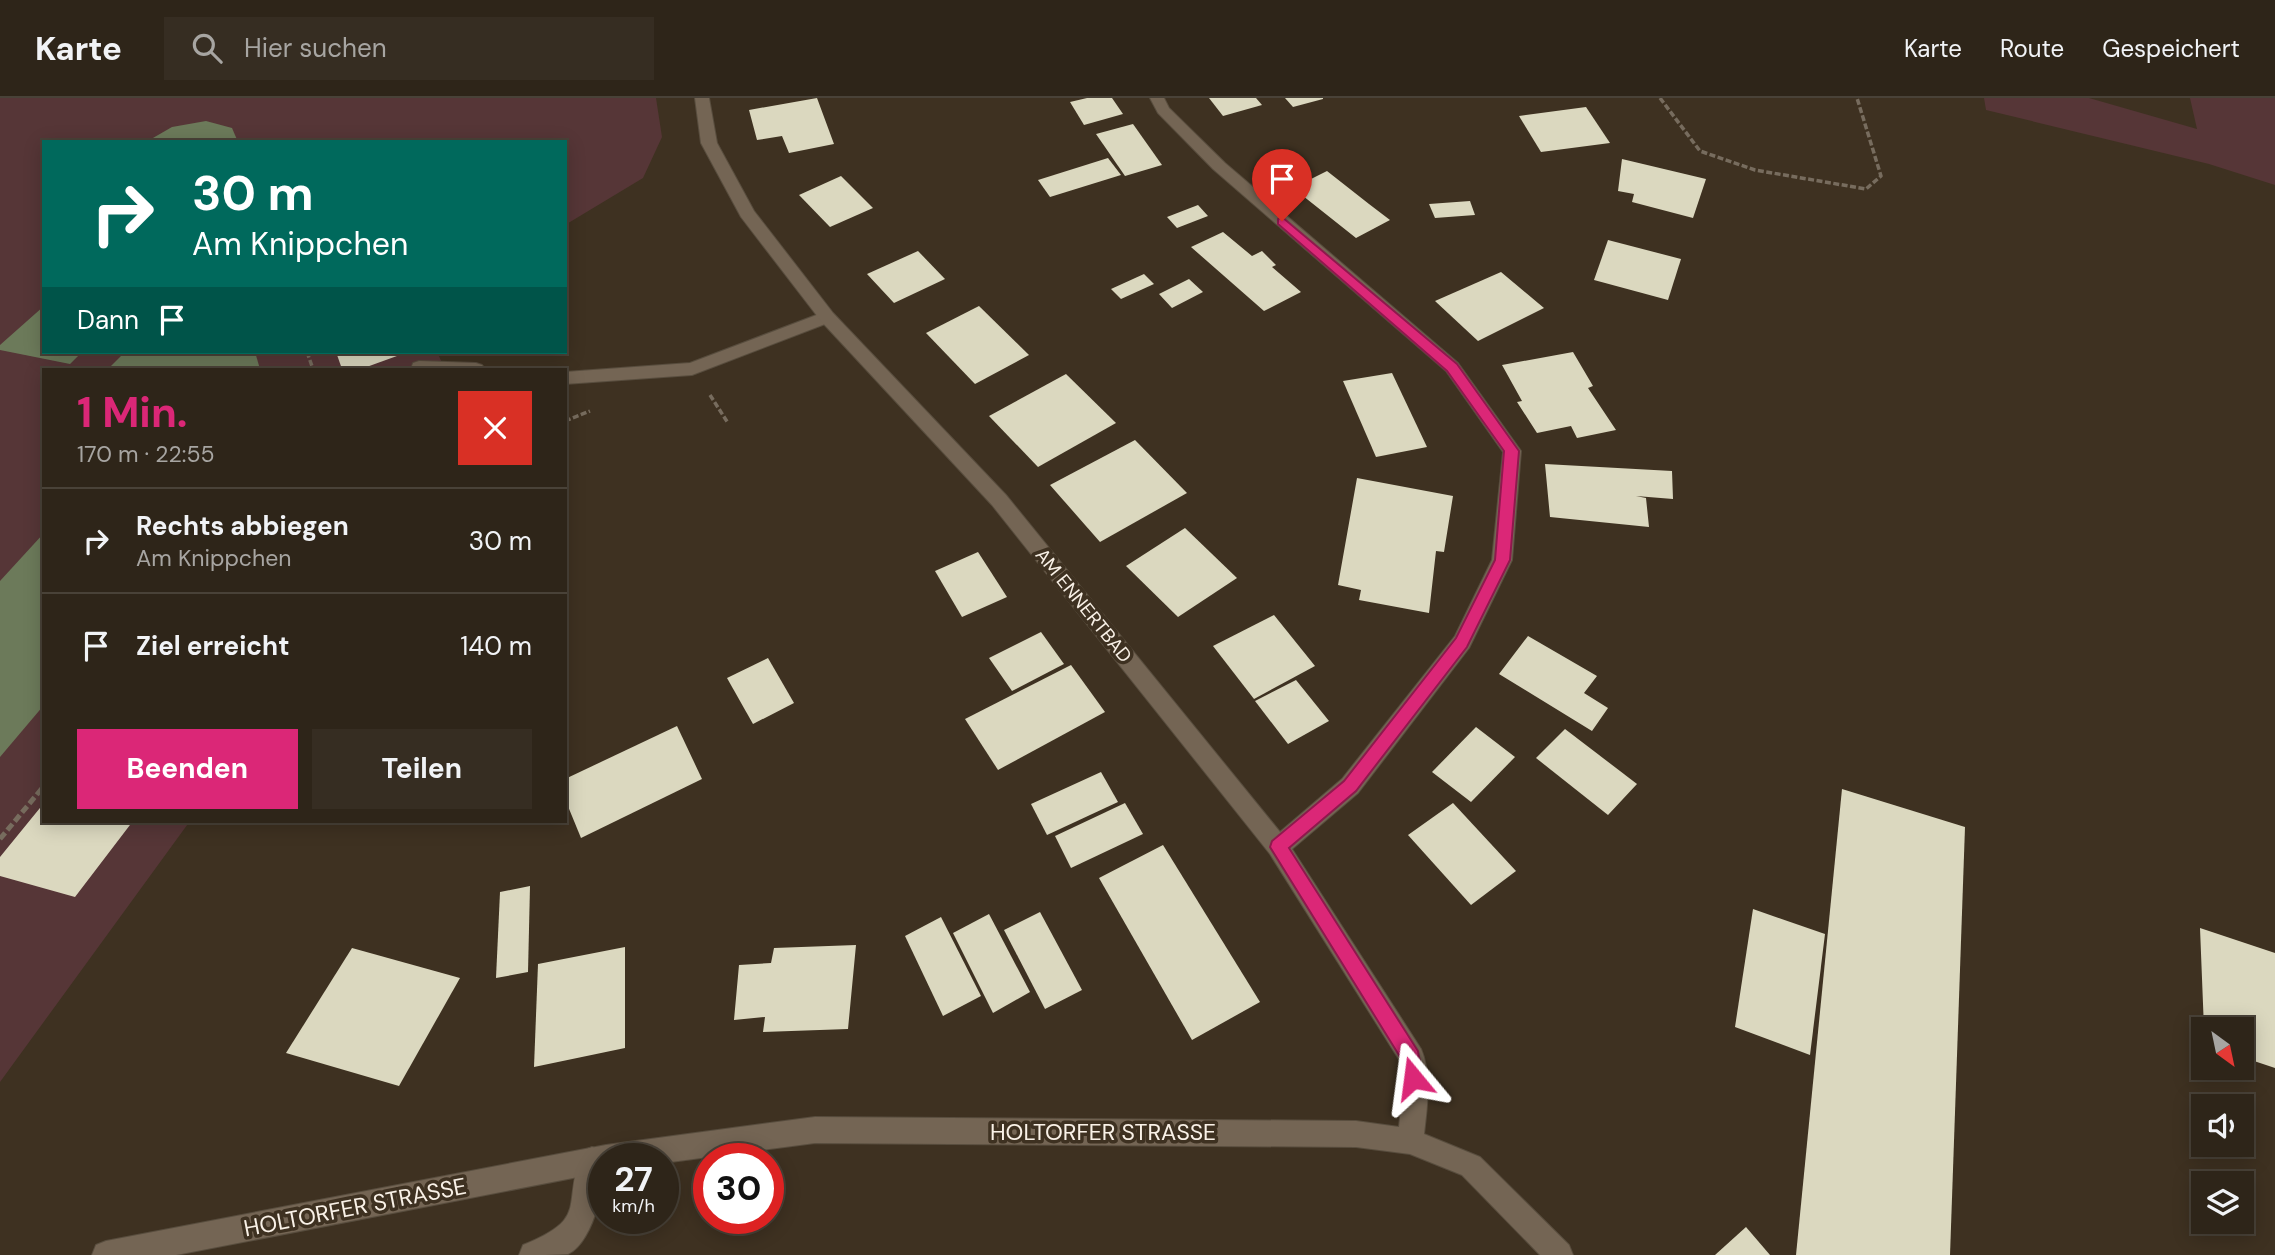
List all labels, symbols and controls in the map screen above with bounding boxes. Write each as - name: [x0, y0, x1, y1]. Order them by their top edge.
- search box: [164, 17, 654, 80]
- text: Karte: [35, 27, 122, 70]
- icon: search: [188, 29, 226, 67]
- text: Hier suchen: [244, 31, 387, 65]
- text: Karte: [1904, 33, 1962, 64]
- text: Route: [2000, 33, 2064, 64]
- text: Gespeichert: [2102, 33, 2240, 64]
- pin: [1252, 149, 1312, 221]
- icon: arrive: [1263, 160, 1301, 198]
- text: 30 m: [192, 161, 314, 225]
- icon: right: [77, 168, 168, 259]
- text: Am Knippchen: [192, 223, 408, 265]
- icon: arrive: [153, 301, 191, 339]
- text: Dann: [77, 303, 139, 337]
- text: 1 Min.: [77, 385, 187, 440]
- button: close: [458, 391, 532, 465]
- text: 170 m · 22:55: [77, 439, 214, 469]
- text: Rechts abbiegen: [136, 509, 349, 543]
- icon: right: [77, 522, 115, 560]
- text: 30 m: [469, 524, 532, 558]
- text: Am Knippchen: [136, 543, 291, 573]
- street label: AM ENNERTBAD: [1030, 543, 1137, 668]
- icon: arrive: [77, 627, 115, 665]
- text: Ziel erreicht: [136, 629, 289, 663]
- text: 140 m: [460, 629, 532, 663]
- button: Beenden: [77, 729, 298, 809]
- button: Teilen: [312, 729, 532, 809]
- north arrow: [2191, 1017, 2254, 1080]
- map controls: [2191, 1017, 2254, 1234]
- position arrow: [1376, 1041, 1450, 1115]
- button: sound: [2191, 1094, 2254, 1157]
- street label: HOLTORFER STRASSE: [990, 1117, 1216, 1147]
- speed limit sign: 30: [693, 1143, 784, 1234]
- text: 27: [614, 1156, 653, 1202]
- street label: HOLTORFER STRASSE: [241, 1171, 469, 1243]
- button: layers: [2191, 1171, 2254, 1234]
- text: km/h: [612, 1194, 655, 1218]

